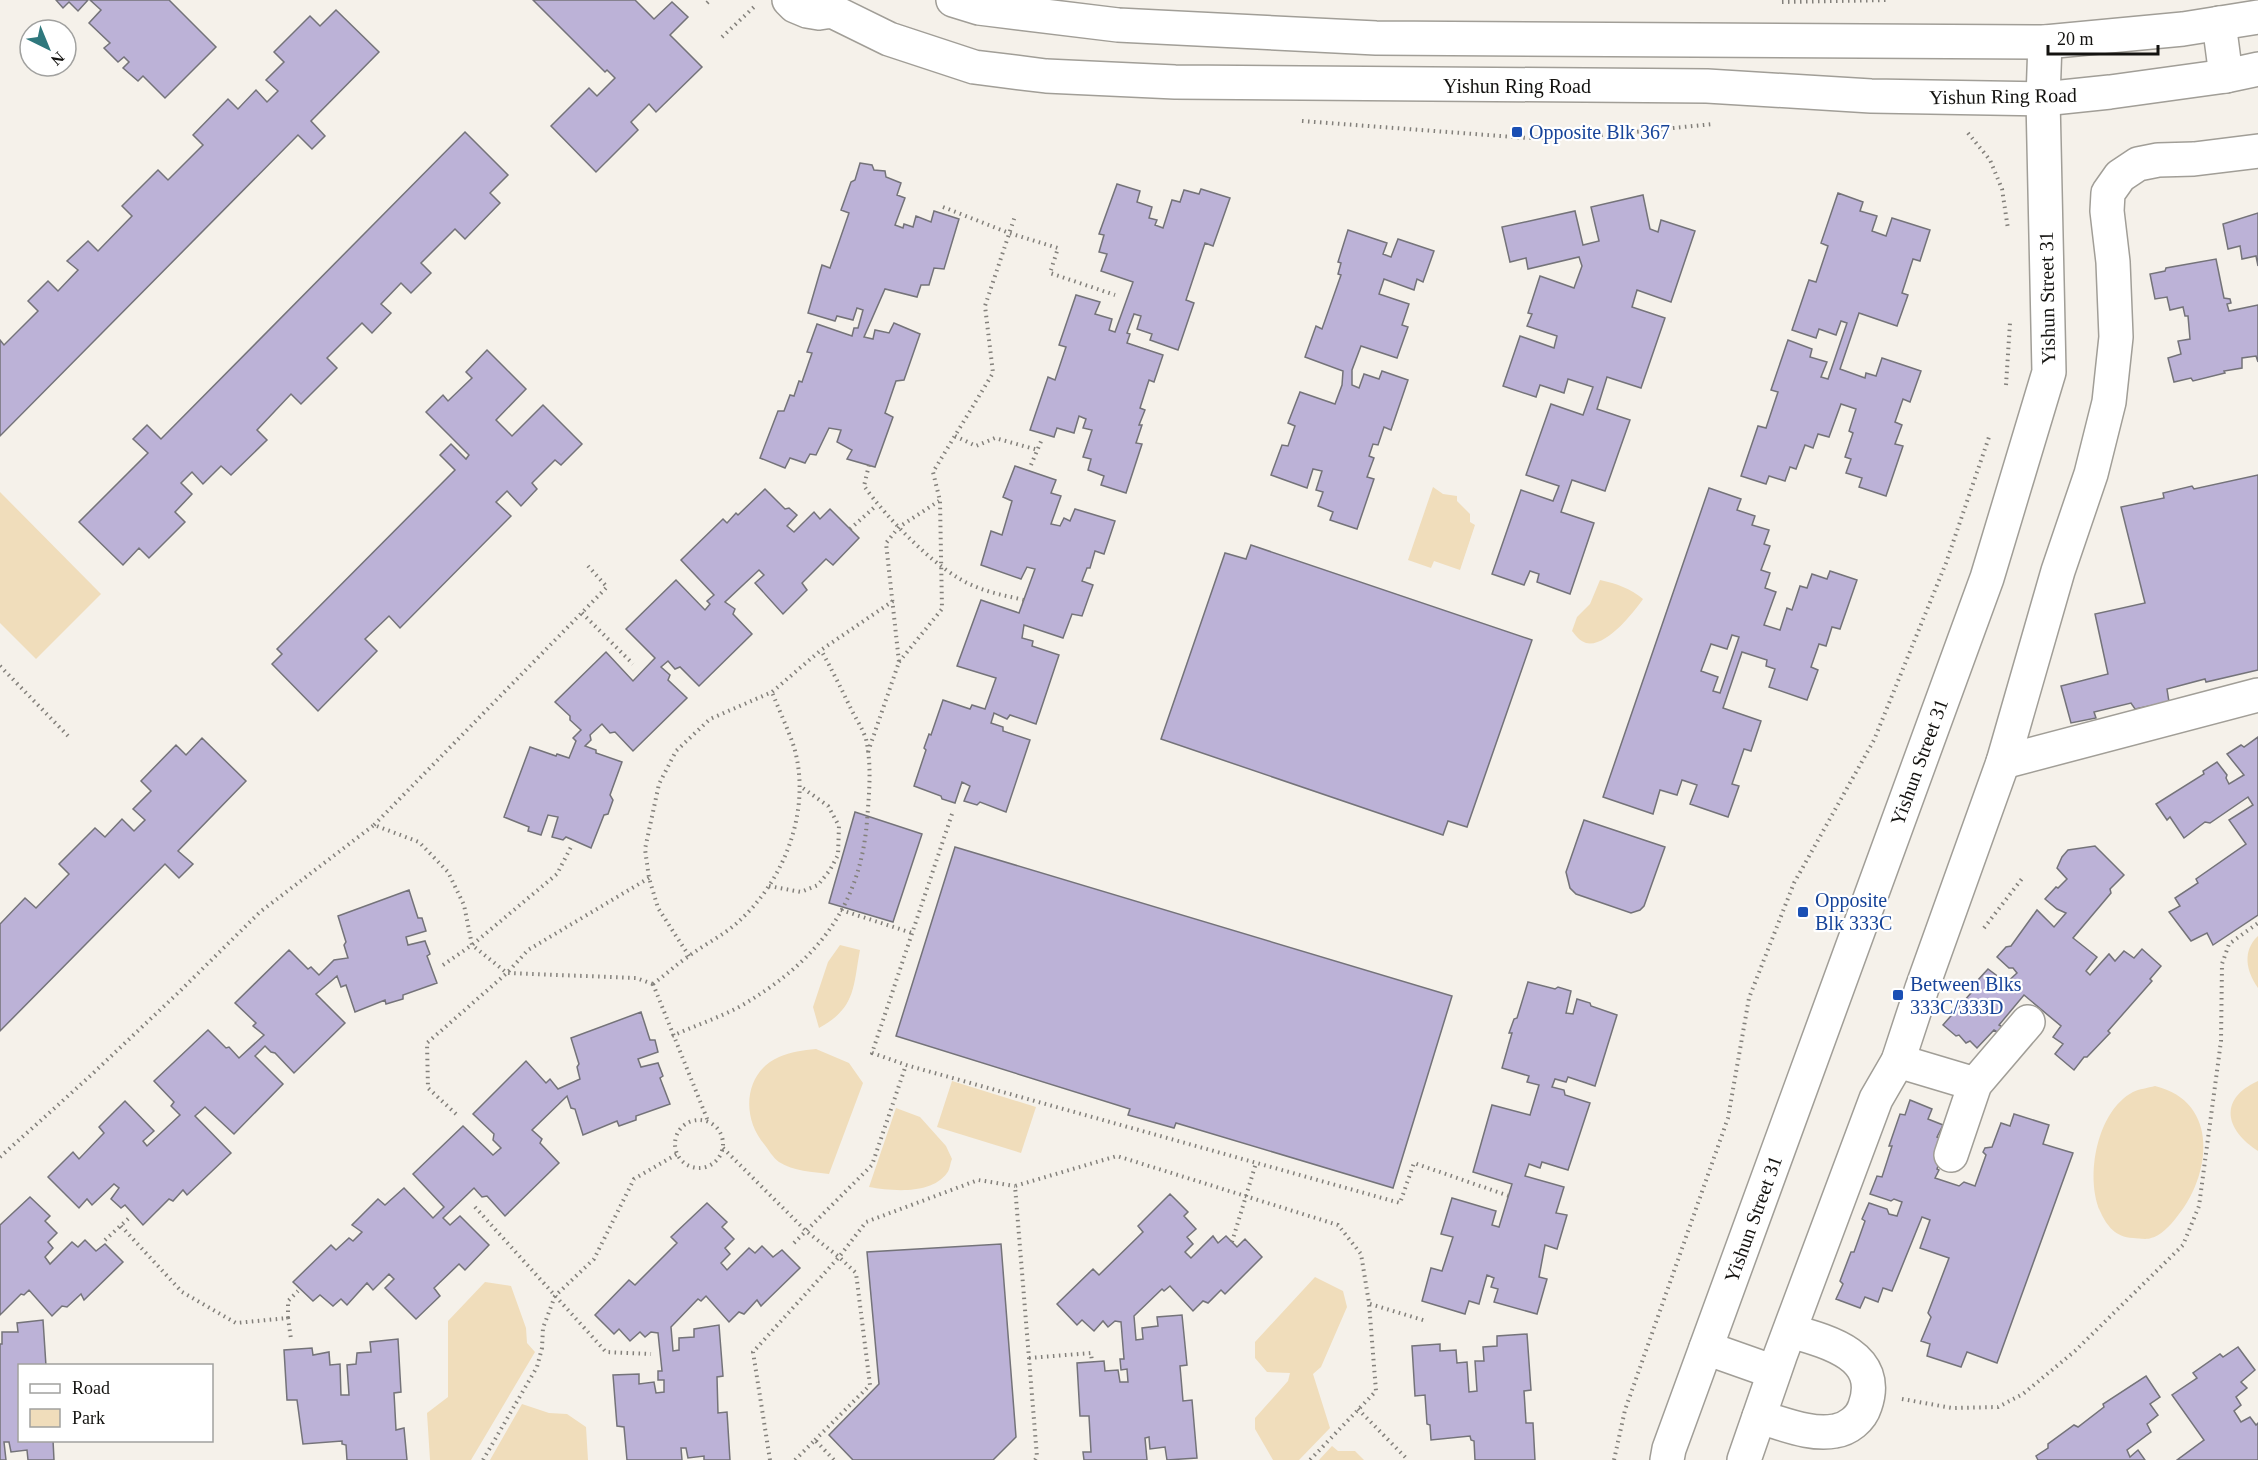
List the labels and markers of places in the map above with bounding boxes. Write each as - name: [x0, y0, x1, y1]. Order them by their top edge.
- place label: Opposite Blk 367: [1529, 121, 1670, 144]
- marker: Opposite Blk 367: [1510, 125, 1524, 139]
- place label: Opposite Blk 333C: [1815, 889, 1892, 934]
- marker: Opposite Blk 333C: [1796, 905, 1810, 919]
- place label: Between Blks 333C/333D: [1910, 973, 2022, 1018]
- marker: Between Blks 333C/333D: [1891, 988, 1905, 1002]

